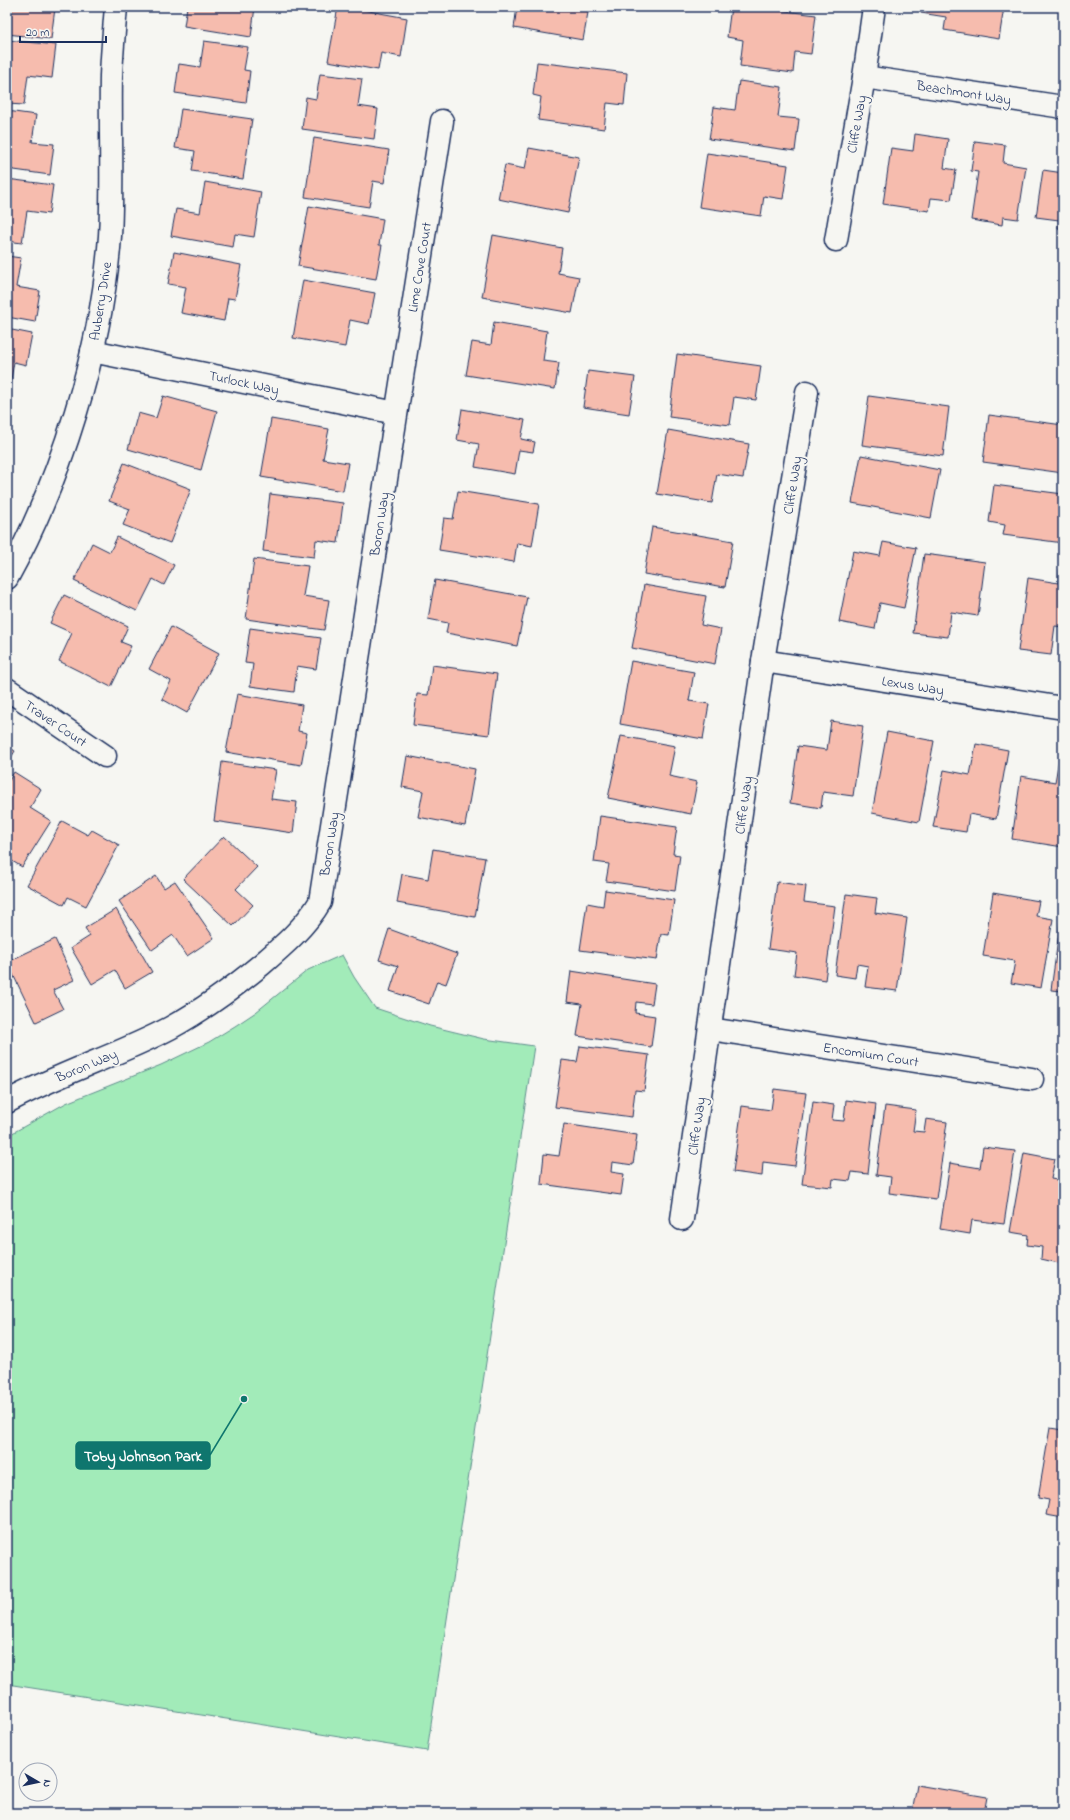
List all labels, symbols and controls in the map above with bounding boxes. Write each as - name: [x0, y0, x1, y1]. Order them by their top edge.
- scale bar: [20, 18, 106, 44]
- text: 20 m: [26, 24, 49, 42]
- street label: Beachmont Way: [914, 75, 1013, 112]
- street label: Cliffe Way: [842, 93, 874, 155]
- street label: Lime Cove Court: [403, 220, 438, 314]
- street label: Auberry Drive: [85, 260, 119, 342]
- street label: Turlock Way: [206, 366, 281, 402]
- street label: Cliffe Way: [779, 454, 809, 516]
- street label: Boron Way: [365, 490, 397, 559]
- street label: Lexus Way: [880, 671, 945, 703]
- street label: Traver Court: [20, 695, 91, 753]
- street label: Cliffe Way: [730, 775, 760, 836]
- street label: Boron Way: [315, 810, 347, 879]
- street label: Encomium Court: [821, 1038, 920, 1073]
- street label: Boron Way: [52, 1044, 121, 1090]
- street label: Cliffe Way: [683, 1096, 713, 1157]
- callout: Toby Johnson Park: [76, 1442, 210, 1469]
- text: Toby Johnson Park: [84, 1446, 203, 1470]
- north arrow: [18, 1762, 58, 1802]
- text: N: [38, 1778, 55, 1788]

